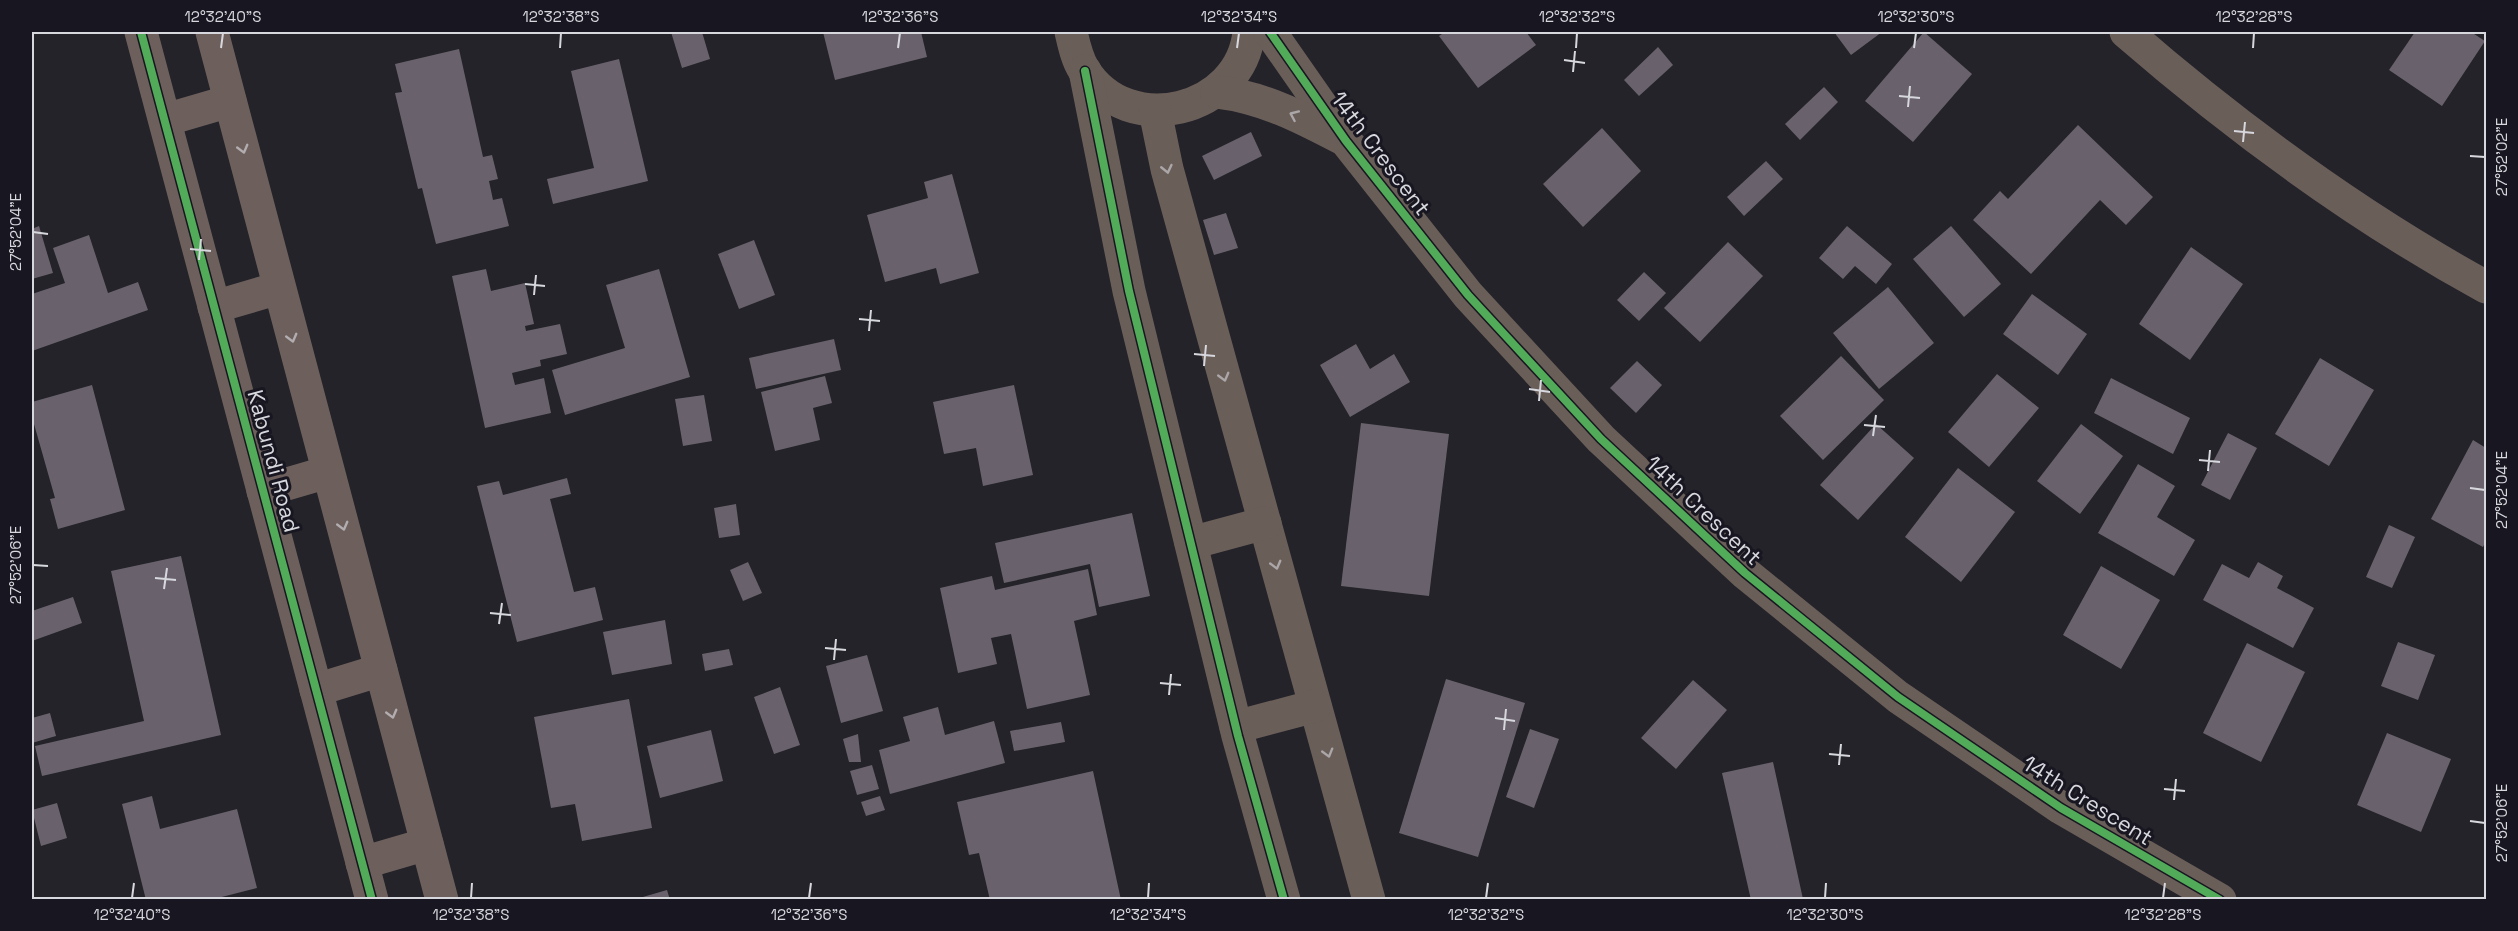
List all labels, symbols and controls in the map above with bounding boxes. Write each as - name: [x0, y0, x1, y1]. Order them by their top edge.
- text: 12°32'40"S: [185, 7, 261, 26]
- text: 12°32'38"S: [523, 7, 599, 26]
- text: 12°32'36"S: [862, 7, 938, 26]
- text: 12°32'34"S: [1201, 7, 1277, 26]
- text: 12°32'32"S: [1539, 7, 1615, 26]
- text: 12°32'30"S: [1877, 7, 1955, 26]
- text: 12°32'28"S: [2216, 7, 2292, 26]
- street label: 14th Crescent: [1325, 85, 1437, 221]
- one-way arrow: [1289, 110, 1300, 122]
- text: 27°52'02"E: [2492, 118, 2511, 196]
- one-way arrow: [235, 144, 248, 154]
- one-way arrow: [1160, 163, 1173, 173]
- text: 27°52'04"E: [6, 193, 25, 271]
- one-way arrow: [285, 332, 298, 342]
- one-way arrow: [1217, 372, 1230, 382]
- street label: Kabundi Road: [242, 387, 306, 535]
- street label: 14th Crescent: [1640, 449, 1768, 571]
- text: 27°52'04"E: [2492, 451, 2511, 529]
- one-way arrow: [335, 521, 348, 531]
- text: 27°52'06"E: [6, 526, 25, 604]
- one-way arrow: [1269, 560, 1282, 570]
- one-way arrow: [385, 709, 398, 719]
- one-way arrow: [1321, 747, 1333, 758]
- street label: 14th Crescent: [2018, 749, 2158, 851]
- text: 27°52'06"E: [2492, 784, 2511, 862]
- text: 12°32'40"S: [94, 905, 170, 924]
- text: 12°32'38"S: [433, 905, 509, 924]
- text: 12°32'36"S: [771, 905, 847, 924]
- text: 12°32'34"S: [1110, 905, 1186, 924]
- text: 12°32'32"S: [1448, 905, 1524, 924]
- text: 12°32'30"S: [1786, 905, 1864, 924]
- text: 12°32'28"S: [2125, 905, 2201, 924]

